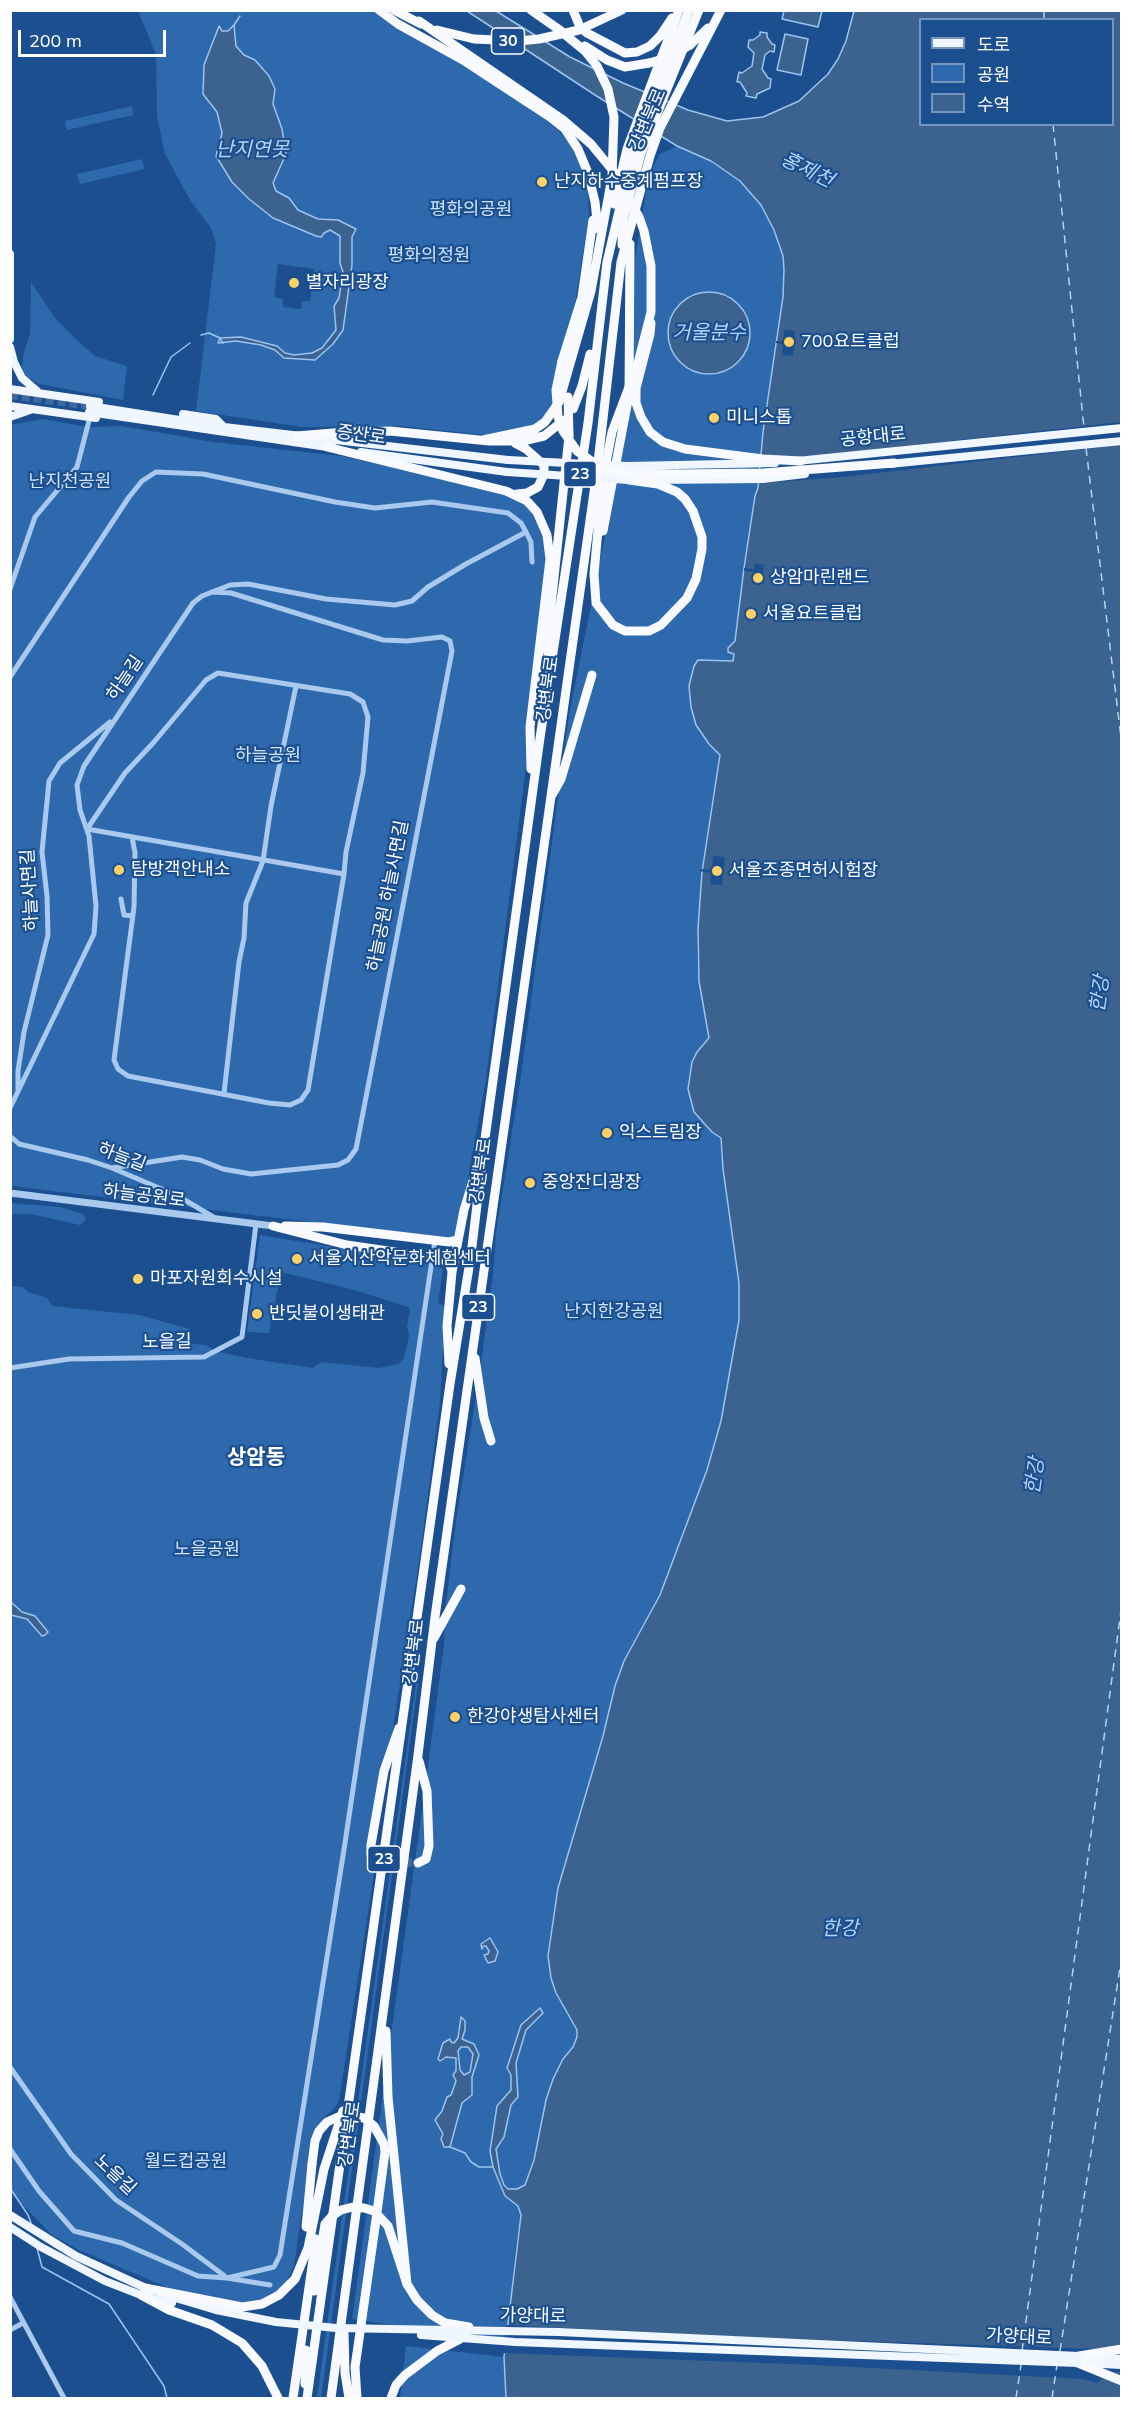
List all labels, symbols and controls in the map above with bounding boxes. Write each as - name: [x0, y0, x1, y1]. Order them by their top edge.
- scale bar: [21, 18, 170, 56]
- legend: [919, 18, 1114, 126]
- road number: 30: [492, 28, 524, 54]
- text: 200 m: [29, 29, 82, 52]
- text: 도로: [977, 33, 1010, 56]
- text: 공원: [977, 63, 1010, 86]
- street label: 강변북로: [625, 85, 671, 155]
- text: 수역: [977, 93, 1010, 116]
- water label: 난지연못: [215, 138, 289, 162]
- water label: 홍제천: [777, 147, 837, 193]
- place label: 난지하수중계펌프장: [554, 171, 703, 193]
- marker: 난지하수중계펌프장: [535, 175, 549, 189]
- park label: 평화의공원: [430, 199, 512, 221]
- park label: 평화의정원: [388, 245, 470, 267]
- place label: 별자리광장: [306, 272, 389, 294]
- marker: 별자리광장: [287, 276, 301, 290]
- water label: 거울분수: [672, 321, 746, 345]
- place label: 700요트클럽: [801, 331, 900, 353]
- marker: 700요트클럽: [782, 335, 796, 349]
- place label: 미니스톱: [726, 407, 792, 429]
- marker: 미니스톱: [707, 411, 721, 425]
- street label: 증산로: [335, 421, 387, 449]
- street label: 공항대로: [839, 423, 907, 451]
- road number: 23: [564, 461, 596, 487]
- park label: 난지천공원: [29, 471, 111, 493]
- place label: 상암마린랜드: [770, 567, 869, 589]
- marker: 상암마린랜드: [751, 571, 765, 585]
- place label: 서울요트클럽: [763, 603, 862, 625]
- marker: 서울요트클럽: [744, 607, 758, 621]
- street label: 하늘길: [102, 651, 148, 705]
- street label: 강변북로: [533, 655, 563, 723]
- park label: 하늘공원: [235, 745, 301, 767]
- street label: 하늘공원 하늘사면길: [363, 818, 413, 974]
- street label: 하늘사면길: [17, 848, 43, 932]
- place label: 탐방객안내소: [131, 859, 230, 881]
- place label: 서울조종면허시험장: [729, 860, 878, 882]
- marker: 탐방객안내소: [112, 863, 126, 877]
- marker: 서울조종면허시험장: [710, 864, 724, 878]
- water label: 한강: [1086, 974, 1114, 1014]
- place label: 익스트림장: [619, 1122, 702, 1144]
- marker: 익스트림장: [600, 1126, 614, 1140]
- street label: 강변북로: [466, 1137, 496, 1205]
- street label: 하늘길: [95, 1138, 149, 1176]
- place label: 중앙잔디광장: [542, 1172, 641, 1194]
- marker: 중앙잔디광장: [523, 1176, 537, 1190]
- street label: 하늘공원로: [102, 1180, 186, 1212]
- place label: 서울시산악문화체험센터: [309, 1248, 491, 1270]
- marker: 서울시산악문화체험센터: [290, 1252, 304, 1266]
- place label: 마포자원회수시설: [150, 1268, 282, 1290]
- marker: 마포자원회수시설: [131, 1272, 145, 1286]
- road number: 23: [462, 1294, 494, 1320]
- park label: 난지한강공원: [564, 1301, 664, 1323]
- place label: 반딧불이생태관: [269, 1303, 385, 1325]
- marker: 반딧불이생태관: [250, 1307, 264, 1321]
- street label: 노을길: [142, 1331, 192, 1353]
- district label: 상암동: [227, 1445, 285, 1471]
- water label: 한강: [1021, 1456, 1049, 1496]
- park label: 노을공원: [174, 1539, 240, 1561]
- street label: 강변북로: [399, 1618, 429, 1686]
- place label: 한강야생탐사센터: [467, 1706, 599, 1728]
- marker: 한강야생탐사센터: [448, 1710, 462, 1724]
- road number: 23: [368, 1846, 400, 1872]
- water label: 한강: [822, 1917, 858, 1941]
- street label: 강변북로: [335, 2100, 365, 2168]
- street label: 노을길: [89, 2150, 141, 2200]
- park label: 월드컵공원: [145, 2151, 227, 2173]
- street label: 가양대로: [500, 2305, 566, 2327]
- street label: 가양대로: [985, 2324, 1053, 2350]

